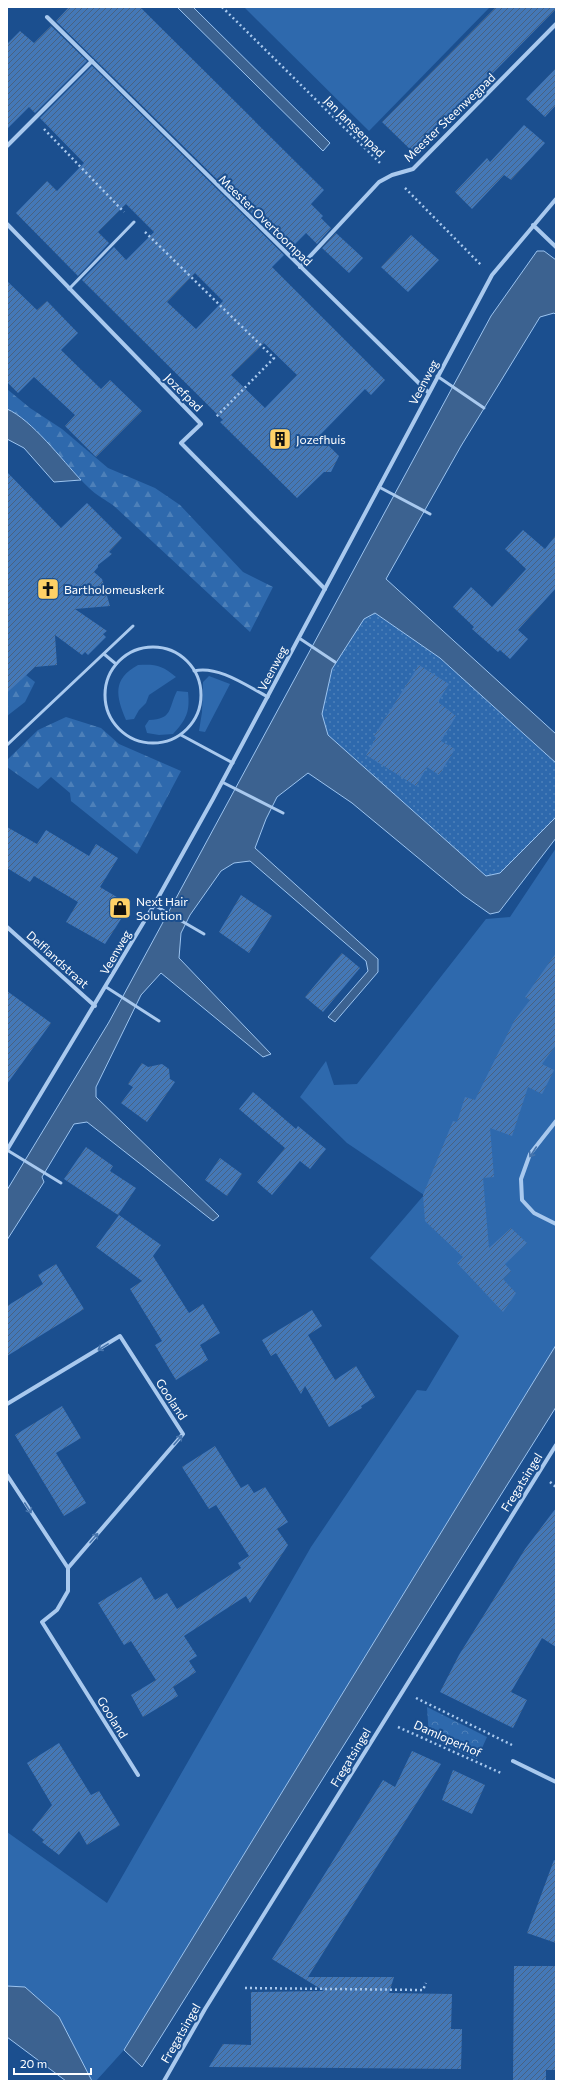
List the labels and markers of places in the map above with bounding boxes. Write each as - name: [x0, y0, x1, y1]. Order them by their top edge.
- building icon: Jozefhuis: [267, 426, 293, 452]
- place label: Jozefhuis: [296, 432, 346, 447]
- church icon: Bartholomeuskerk: [35, 576, 61, 602]
- place label: Bartholomeuskerk: [64, 582, 165, 596]
- place label: Next Hair Solution: [136, 894, 188, 922]
- shop icon: Next Hair Solution: [107, 895, 133, 921]

